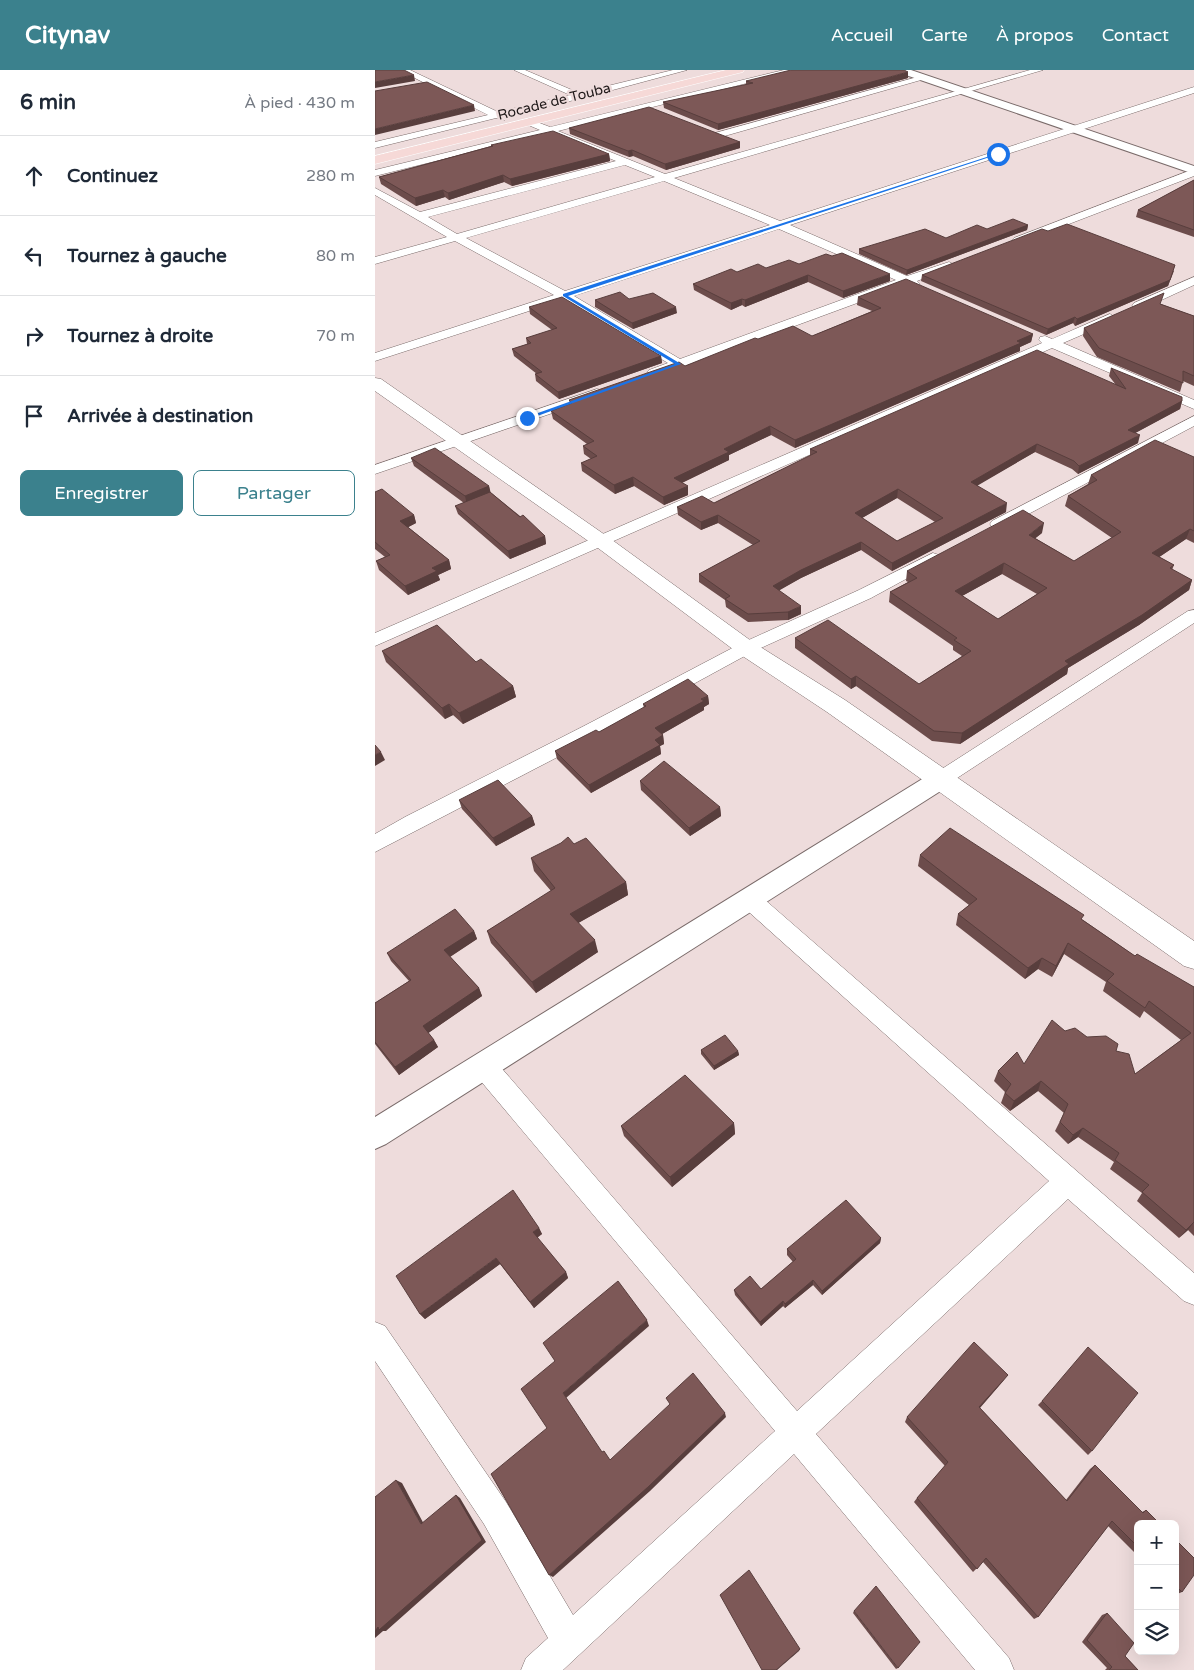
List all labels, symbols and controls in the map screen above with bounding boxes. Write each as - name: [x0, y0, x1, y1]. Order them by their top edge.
- text: Citynav: [25, 21, 110, 50]
- text: Accueil: [831, 24, 893, 46]
- text: Carte: [921, 24, 968, 46]
- text: À propos: [996, 24, 1074, 46]
- text: Contact: [1102, 24, 1169, 46]
- street label: Rocade de Touba: [496, 79, 612, 124]
- text: 6 min: [20, 90, 76, 115]
- text: À pied · 430 m: [244, 93, 355, 113]
- route start: [987, 143, 1010, 166]
- icon: ahead: [20, 162, 48, 190]
- text: Continuez: [67, 165, 158, 187]
- text: 280 m: [306, 166, 355, 186]
- icon: left: [20, 242, 48, 270]
- text: Tournez à gauche: [67, 245, 227, 267]
- text: 80 m: [316, 246, 355, 266]
- icon: right: [20, 322, 48, 350]
- text: Tournez à droite: [67, 325, 213, 347]
- text: 70 m: [316, 326, 355, 346]
- icon: arrive: [20, 402, 48, 430]
- text: Arrivée à destination: [67, 405, 253, 427]
- route end: [516, 407, 539, 430]
- button: Enregistrer: [20, 470, 183, 516]
- button: Partager: [193, 470, 355, 516]
- map controls: [1134, 1520, 1179, 1655]
- button: +: [1134, 1520, 1179, 1565]
- button: −: [1134, 1565, 1179, 1610]
- button: layers: [1134, 1610, 1179, 1655]

